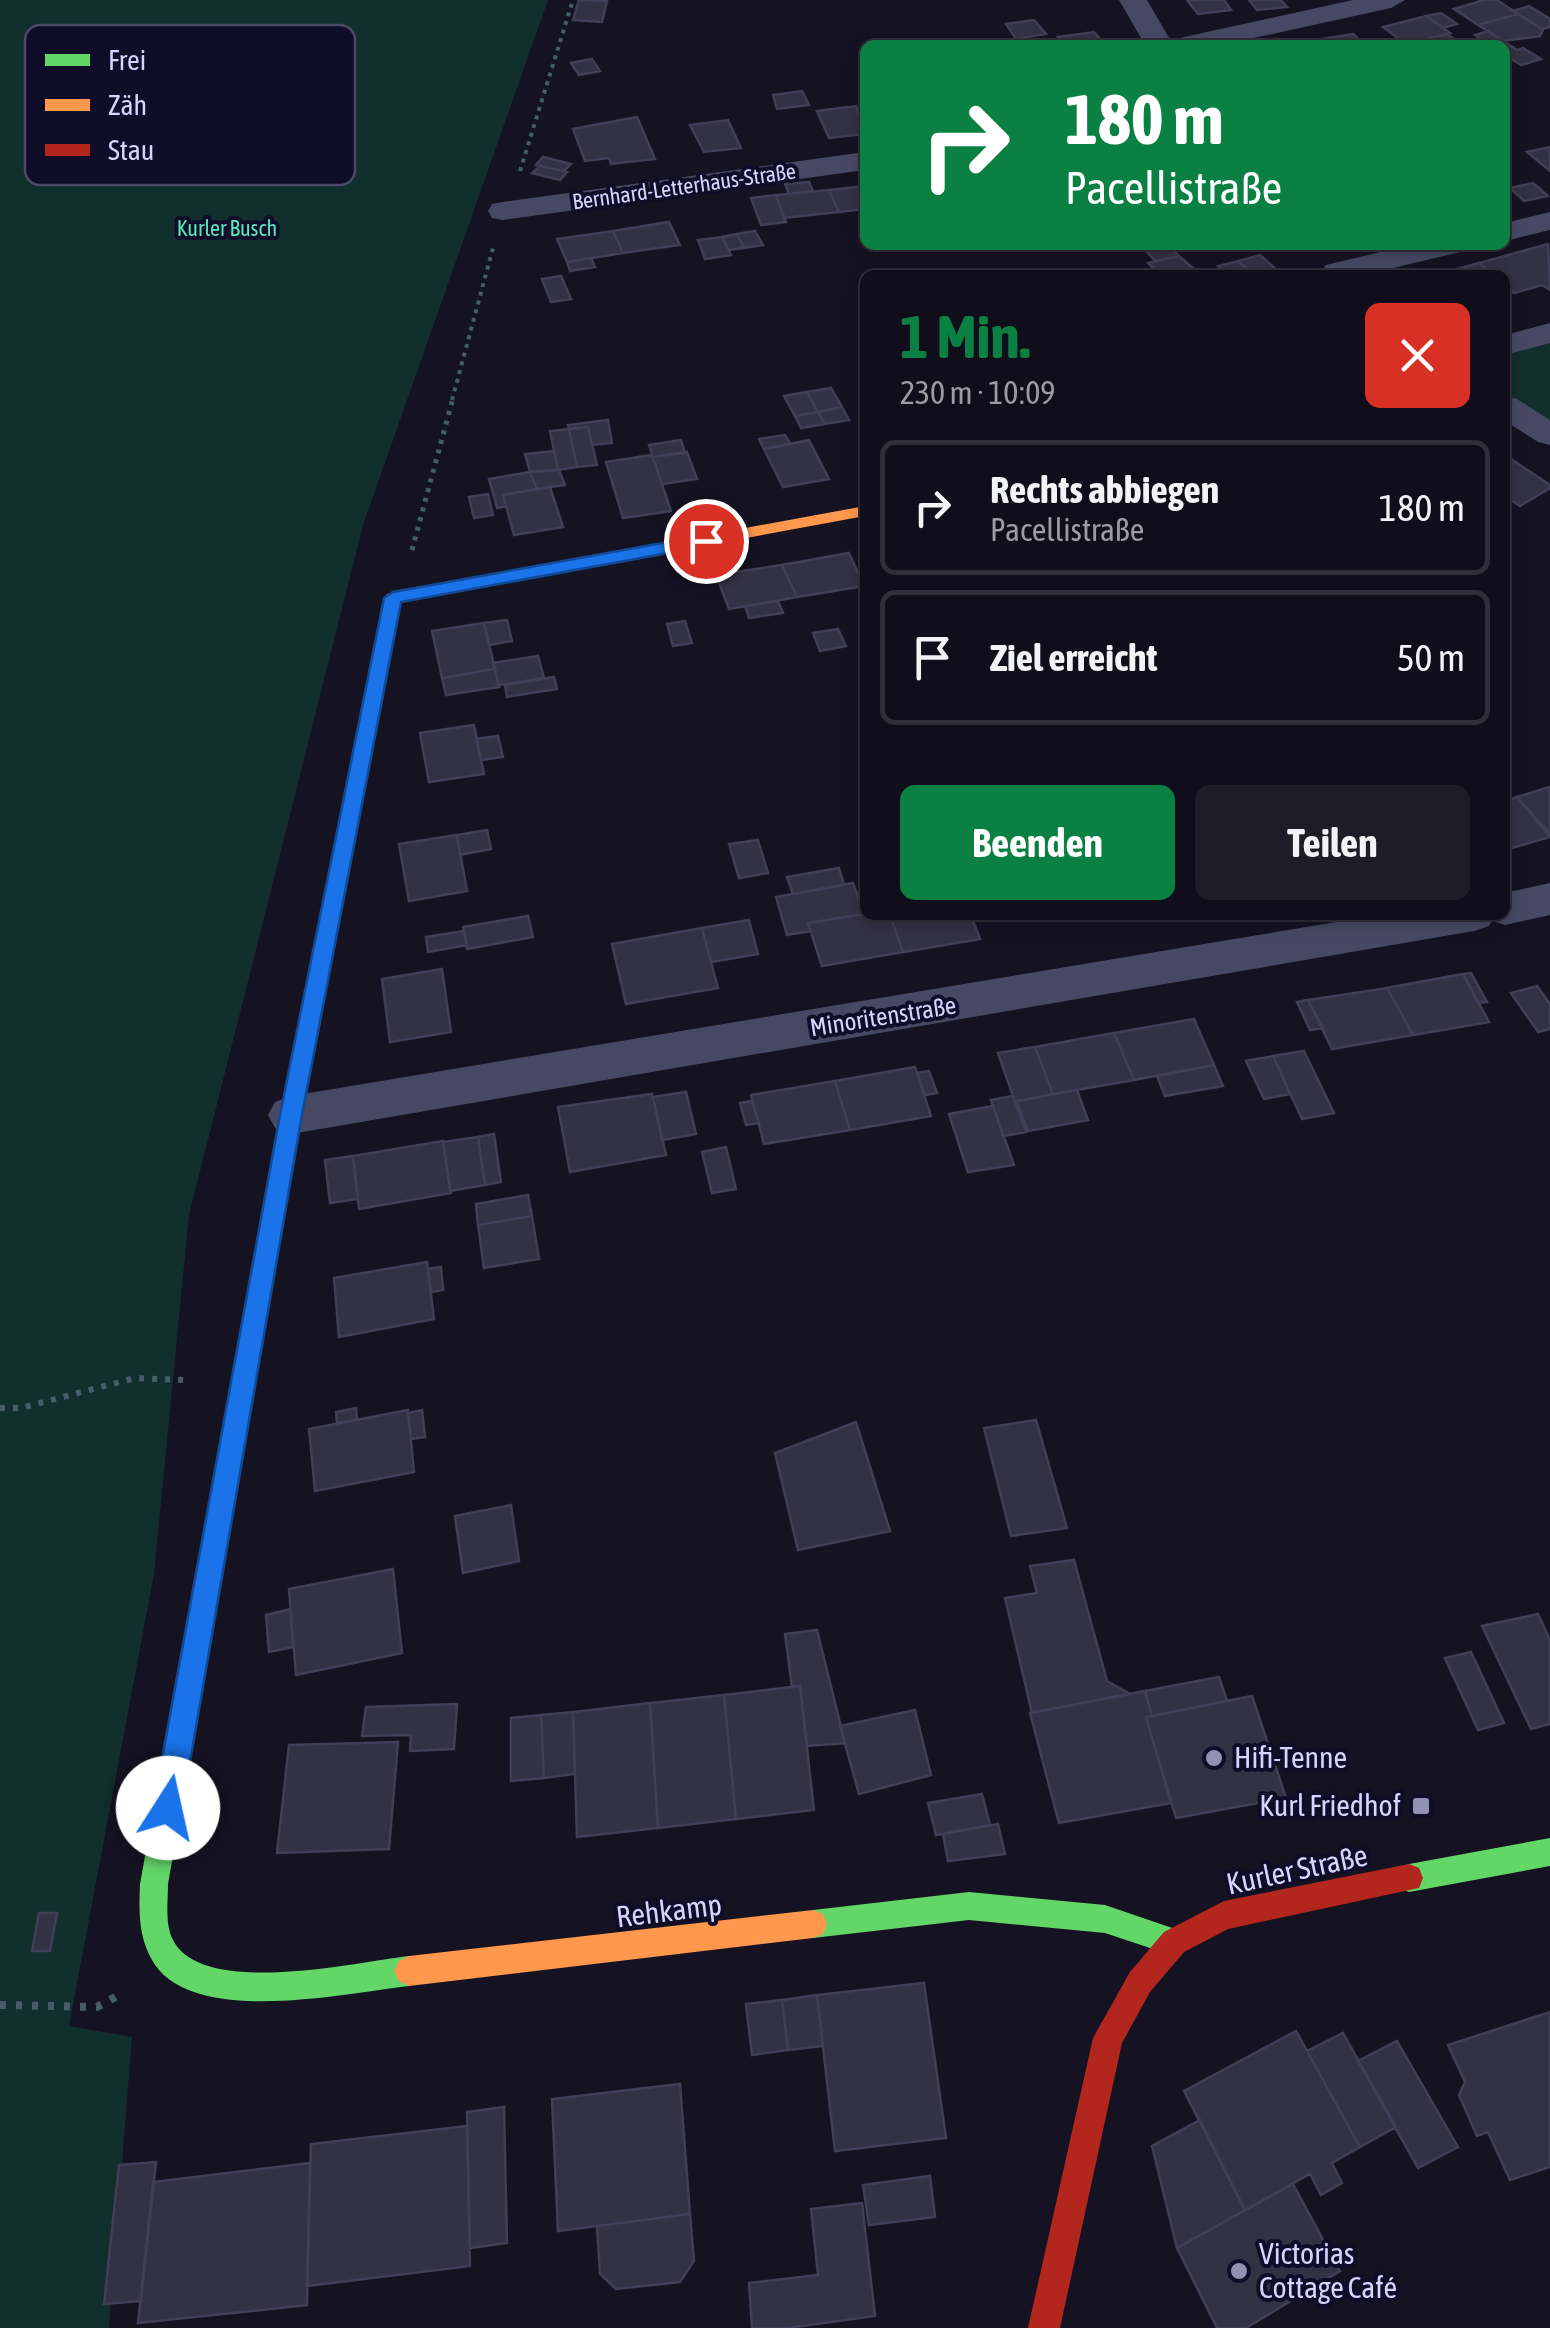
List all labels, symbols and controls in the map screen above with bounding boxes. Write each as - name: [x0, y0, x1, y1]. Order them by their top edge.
- legend: [25, 25, 355, 185]
- text: Frei: [108, 44, 146, 76]
- text: 180 m: [1065, 79, 1224, 159]
- icon: right: [900, 80, 1030, 210]
- text: Zäh: [108, 89, 147, 121]
- text: Stau: [108, 134, 154, 166]
- street label: Bernhard-Letterhaus-Straße: [571, 157, 797, 215]
- text: Pacellistraße: [1065, 162, 1282, 214]
- park label: Kurler Busch: [177, 215, 277, 241]
- text: 1 Min.: [900, 302, 1030, 371]
- button: close: [1365, 303, 1470, 408]
- text: 230 m · 10:09: [900, 374, 1055, 411]
- text: Rechts abbiegen: [990, 468, 1219, 511]
- icon: right: [905, 480, 960, 535]
- text: 180 m: [1379, 486, 1465, 529]
- pin: [664, 499, 749, 584]
- text: Pacellistraße: [990, 511, 1144, 548]
- icon: arrive: [679, 514, 734, 569]
- icon: arrive: [905, 630, 960, 685]
- text: Ziel erreicht: [990, 636, 1157, 679]
- text: 50 m: [1397, 636, 1465, 679]
- button: Beenden: [900, 785, 1175, 900]
- button: Teilen: [1195, 785, 1470, 900]
- street label: Minoritenstraße: [808, 991, 958, 1041]
- place label: Hifi-Tenne: [1234, 1740, 1347, 1774]
- marker: Hifi-Tenne: [1203, 1747, 1225, 1769]
- position arrow: [116, 1756, 220, 1860]
- place label: Kurl Friedhof: [1259, 1788, 1401, 1822]
- marker: Kurl Friedhof: [1410, 1795, 1432, 1817]
- street label: Kurler Straße: [1223, 1838, 1370, 1901]
- street label: Rehkamp: [614, 1887, 724, 1933]
- place label: Victorias Cottage Café: [1259, 2236, 1397, 2304]
- marker: Victorias Cottage Café: [1228, 2260, 1250, 2282]

